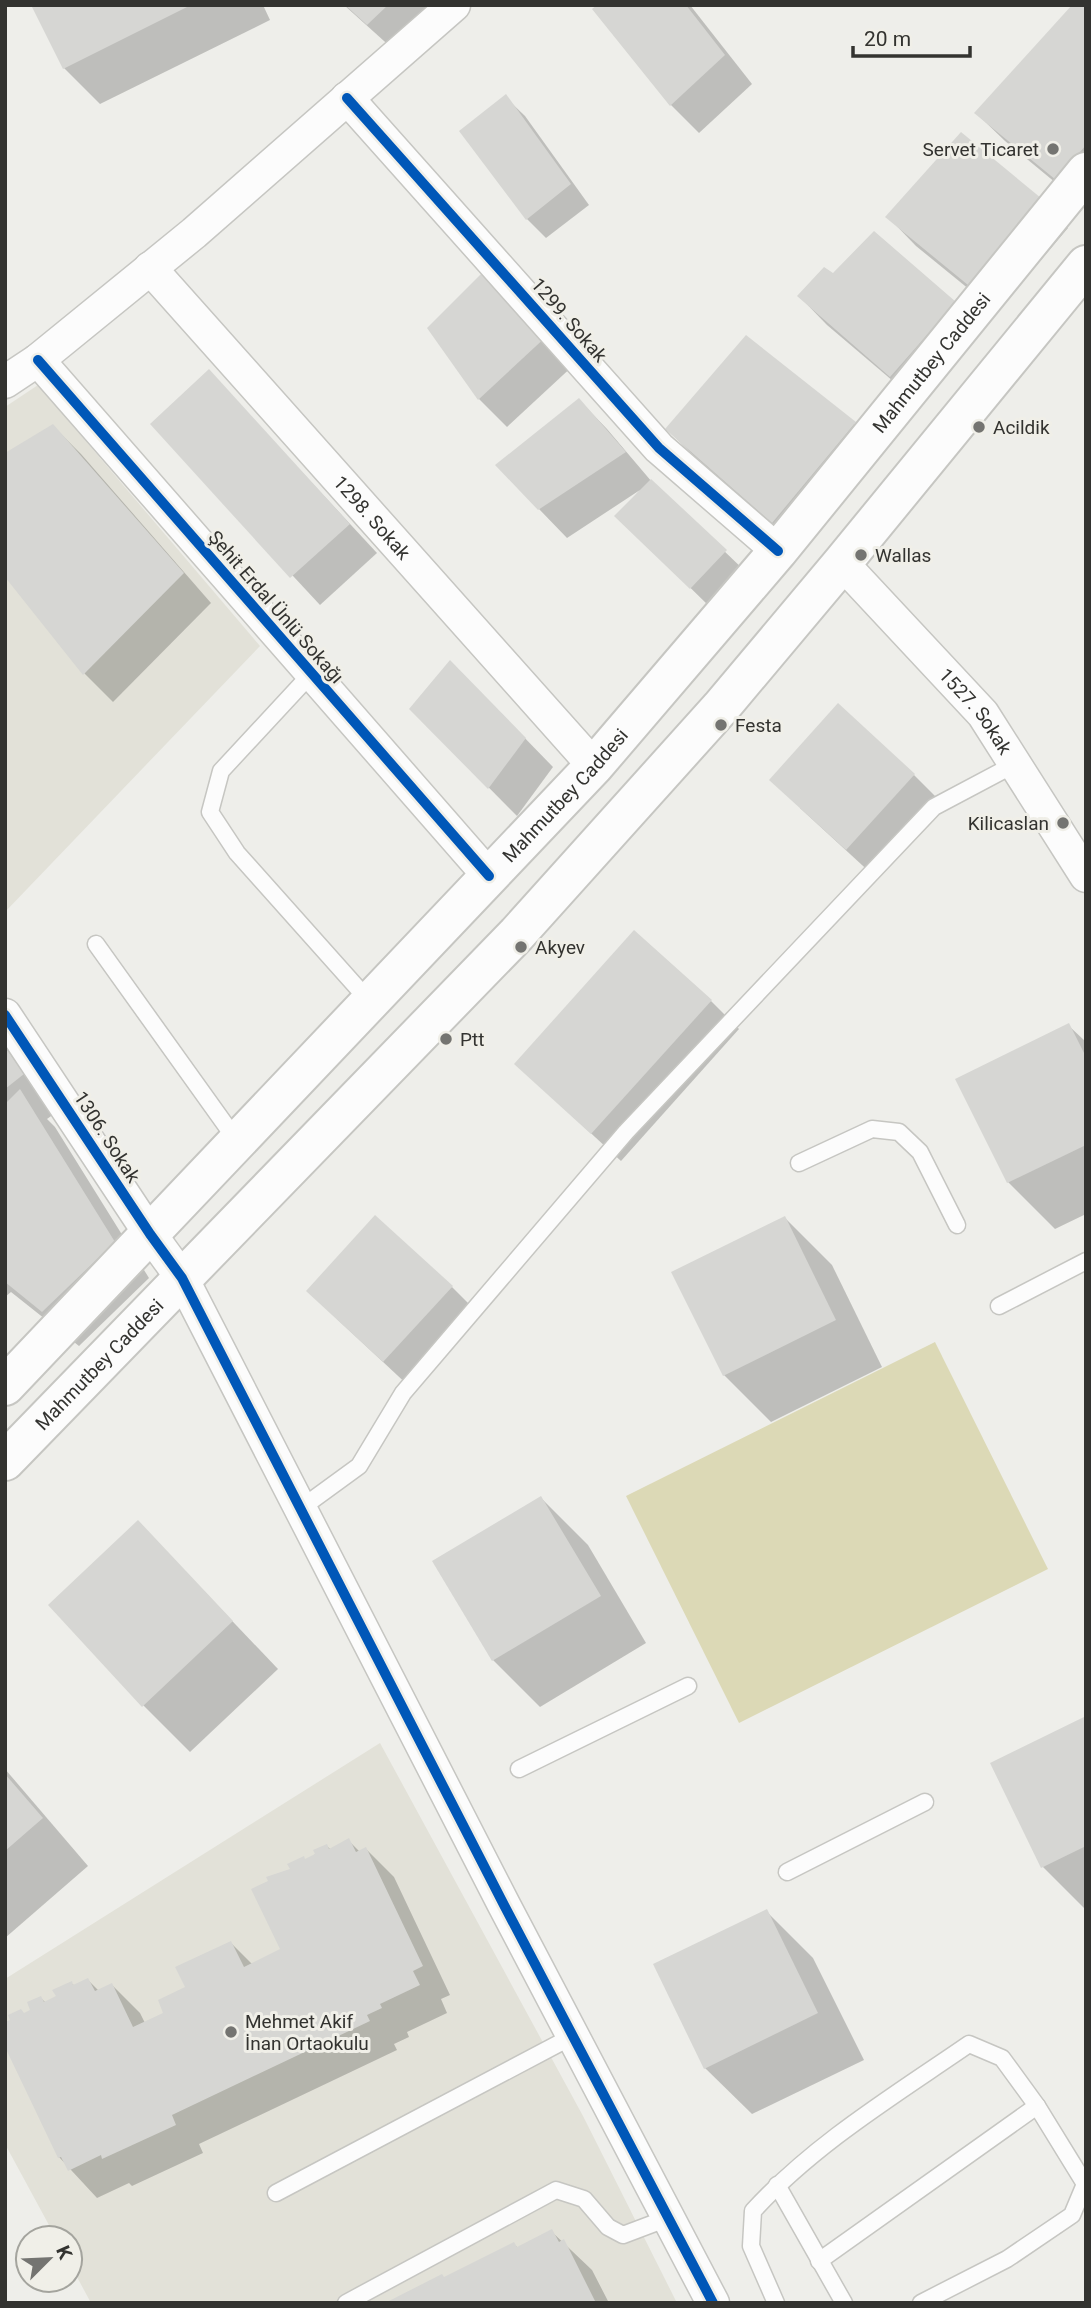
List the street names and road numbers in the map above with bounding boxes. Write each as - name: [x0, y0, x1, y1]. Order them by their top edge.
- street label: 1299. Sokak: [526, 273, 612, 367]
- street label: Mahmutbey Caddesi: [867, 288, 995, 437]
- street label: 1298. Sokak: [329, 471, 416, 564]
- street label: Şehit Erdal Ünlü Sokağı: [203, 526, 349, 688]
- street label: 1527. Sokak: [935, 663, 1017, 759]
- street label: Mahmutbey Caddesi: [497, 724, 632, 867]
- street label: 1306. Sokak: [69, 1087, 145, 1187]
- street label: Mahmutbey Caddesi: [30, 1294, 168, 1435]

